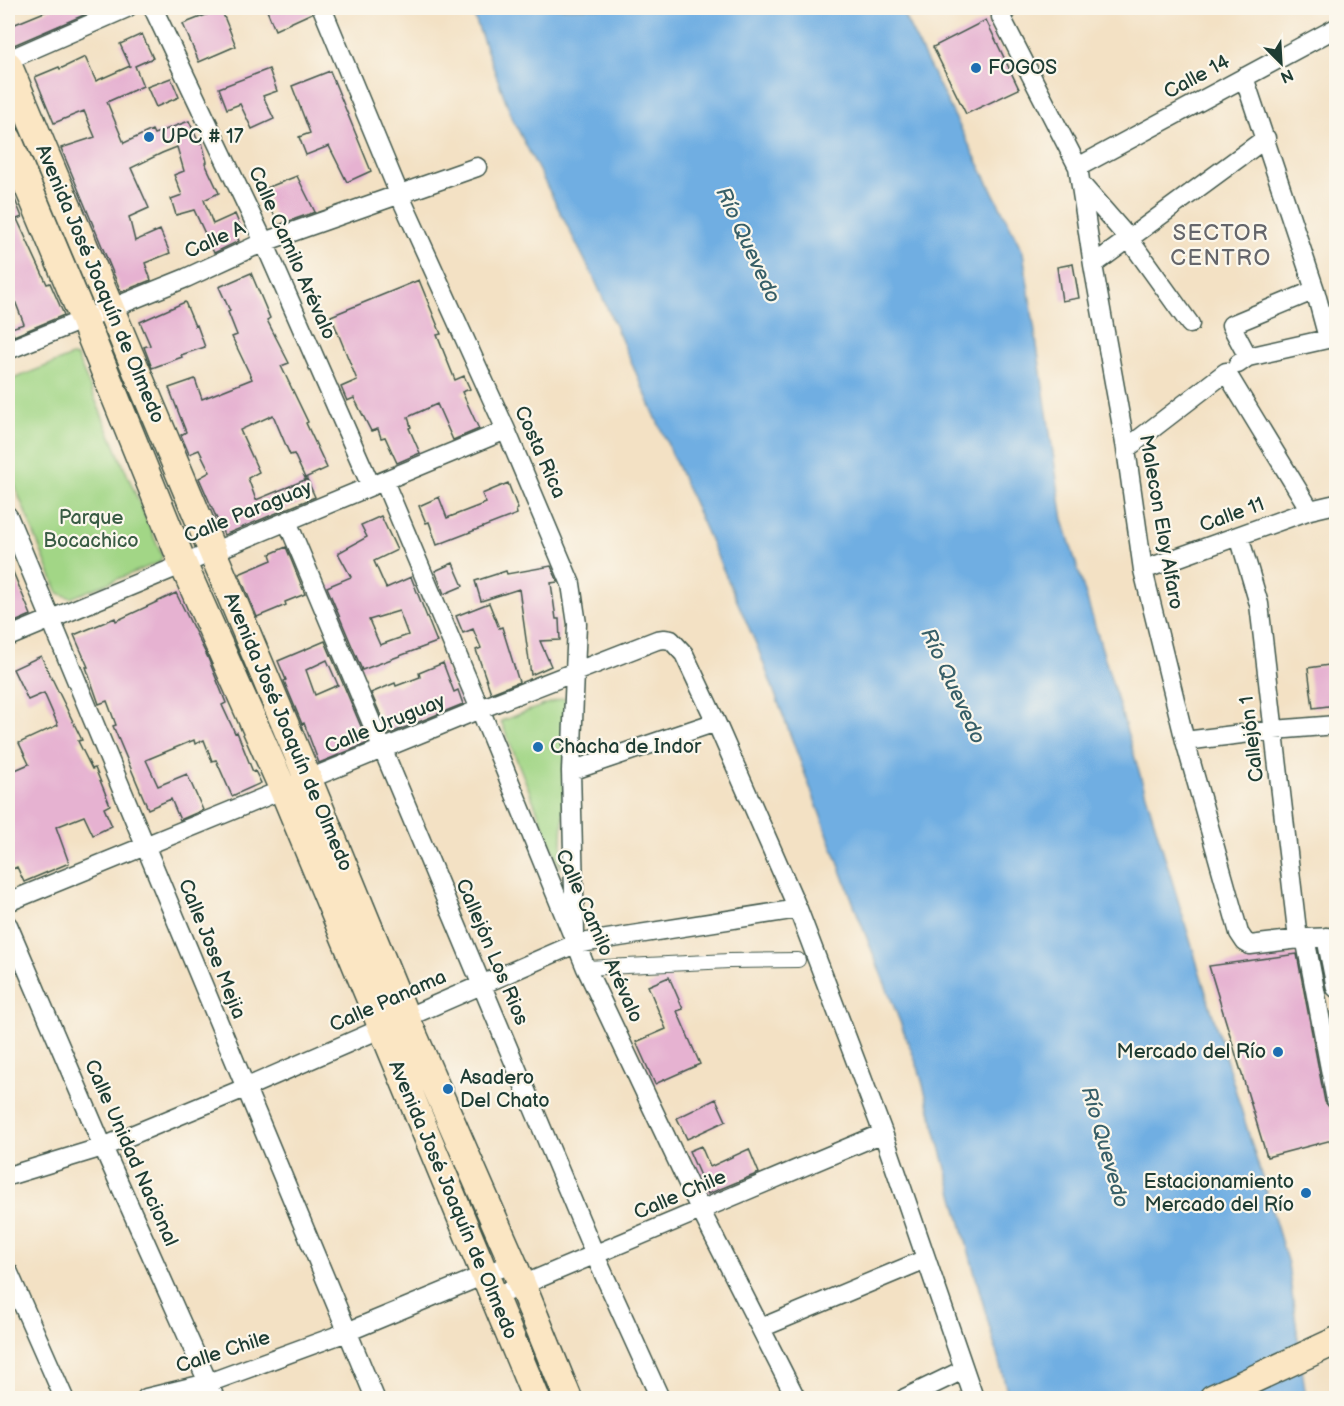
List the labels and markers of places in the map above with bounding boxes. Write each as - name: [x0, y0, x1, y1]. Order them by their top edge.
- place label: FOGOS: [988, 56, 1057, 80]
- marker: FOGOS: [969, 61, 983, 75]
- place label: UPC # 17: [161, 125, 244, 149]
- marker: UPC # 17: [142, 130, 156, 144]
- place label: Chacha de Indor: [550, 735, 702, 759]
- marker: Chacha de Indor: [531, 740, 545, 754]
- place label: Mercado del Río: [1116, 1040, 1266, 1064]
- marker: Mercado del Río: [1271, 1045, 1285, 1059]
- place label: Asadero Del Chato: [460, 1066, 550, 1113]
- marker: Asadero Del Chato: [441, 1082, 455, 1096]
- place label: Estacionamiento Mercado del Río: [1144, 1170, 1294, 1217]
- marker: Estacionamiento Mercado del Río: [1299, 1186, 1313, 1200]

